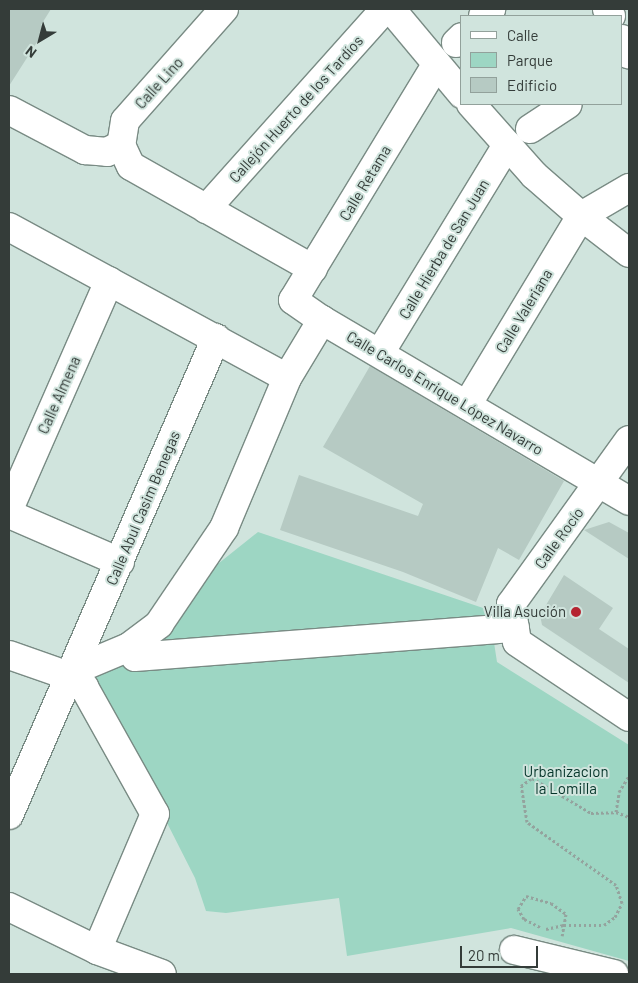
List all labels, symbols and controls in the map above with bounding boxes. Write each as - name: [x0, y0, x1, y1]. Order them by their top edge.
- north arrow: [15, 15, 65, 65]
- legend: [460, 15, 623, 105]
- text: Calle: [507, 26, 539, 44]
- street label: Callejón Huerto de los Tardíos: [225, 32, 367, 186]
- text: N: [22, 43, 40, 62]
- text: Parque: [507, 51, 553, 69]
- street label: Calle Lino: [131, 54, 187, 112]
- text: Edificio: [507, 76, 557, 94]
- street label: Calle Retama: [335, 142, 395, 224]
- street label: Calle Hierba de San Juan: [395, 176, 493, 322]
- street label: Calle Valeriana: [492, 266, 556, 356]
- street label: Calle Carlos Enrique López Navarro: [343, 327, 547, 459]
- street label: Calle Almena: [34, 353, 84, 437]
- street label: Calle Abul Casim Benegas: [102, 428, 184, 588]
- street label: Calle Rocío: [531, 504, 587, 572]
- place label: Villa Asución: [484, 603, 566, 621]
- marker: Villa Asución: [570, 606, 582, 618]
- park label: Urbanizacion la Lomilla: [523, 762, 609, 797]
- scale bar: [463, 936, 540, 968]
- text: 20 m: [468, 946, 500, 964]

